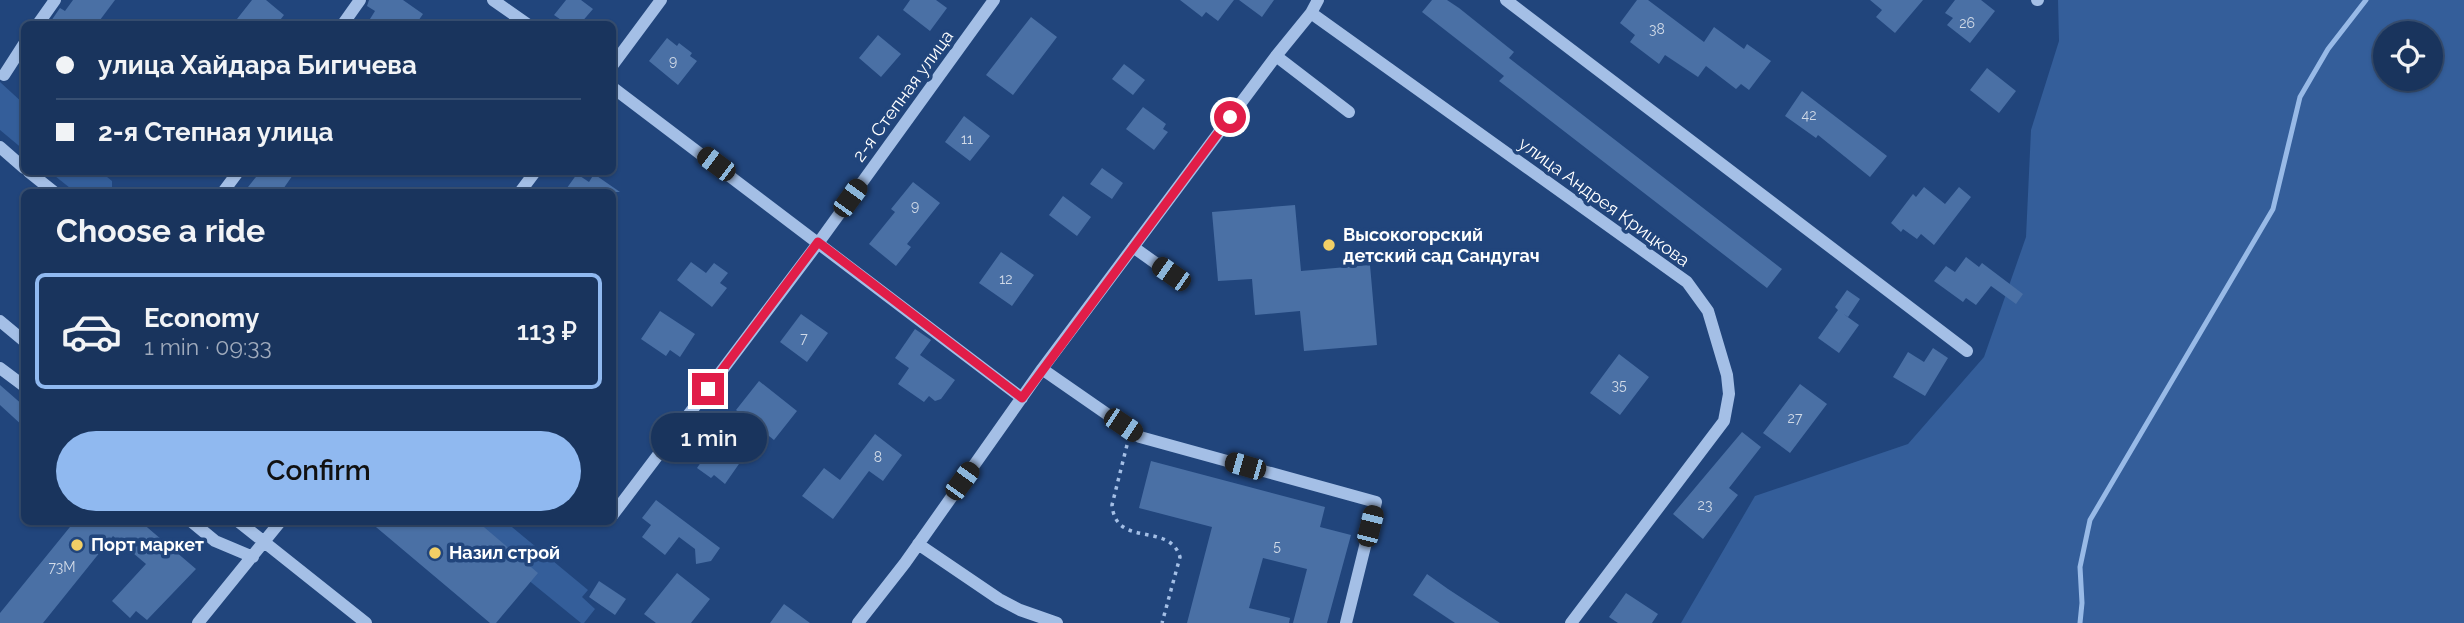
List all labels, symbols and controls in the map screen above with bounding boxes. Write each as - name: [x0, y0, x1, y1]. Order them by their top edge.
- house number: 26: [1959, 15, 1975, 31]
- house number: 38: [1649, 21, 1665, 37]
- map controls: [2373, 21, 2443, 91]
- button: locate: [2373, 21, 2443, 91]
- street label: 2-я Степная улица: [848, 26, 957, 165]
- text: улица Хайдара Бигичева: [98, 50, 417, 80]
- house number: 9: [669, 53, 677, 69]
- route start: [1214, 101, 1246, 133]
- house number: 42: [1802, 107, 1816, 123]
- text: 2-я Степная улица: [98, 117, 333, 147]
- house number: 11: [961, 131, 973, 147]
- street label: улица Андрея Крицкова: [1515, 132, 1694, 271]
- car: [693, 143, 740, 185]
- car: [830, 175, 871, 221]
- house number: 9: [911, 198, 919, 214]
- text: Choose a ride: [56, 212, 265, 249]
- place label: Высокогорский детский сад Сандугач: [1343, 224, 1540, 266]
- marker: Высокогорский детский сад Сандугач: [1321, 237, 1337, 253]
- car: [1148, 253, 1195, 295]
- house number: 12: [999, 271, 1013, 287]
- icon: car: [60, 300, 123, 363]
- text: Economy: [144, 303, 259, 333]
- text: 113 ₽: [517, 316, 577, 346]
- house number: 7: [800, 330, 808, 346]
- text: 1 min · 09:33: [144, 333, 272, 360]
- route end: [692, 373, 724, 405]
- house number: 35: [1611, 377, 1627, 393]
- car: [1100, 405, 1147, 445]
- house number: 27: [1788, 410, 1803, 426]
- callout: 1 min: [650, 414, 766, 462]
- text: 1 min: [680, 424, 738, 451]
- button: Confirm: [56, 431, 581, 511]
- house number: 8: [874, 449, 882, 465]
- car: [1222, 450, 1269, 482]
- car: [942, 458, 983, 504]
- house number: 23: [1698, 497, 1712, 513]
- car: [1355, 503, 1386, 549]
- place label: Порт маркет: [91, 534, 204, 555]
- marker: Порт маркет: [69, 537, 85, 553]
- house number: 5: [1273, 538, 1281, 554]
- place label: Назил строй: [449, 542, 560, 563]
- marker: Назил строй: [427, 545, 443, 561]
- house number: 73М: [48, 559, 76, 575]

